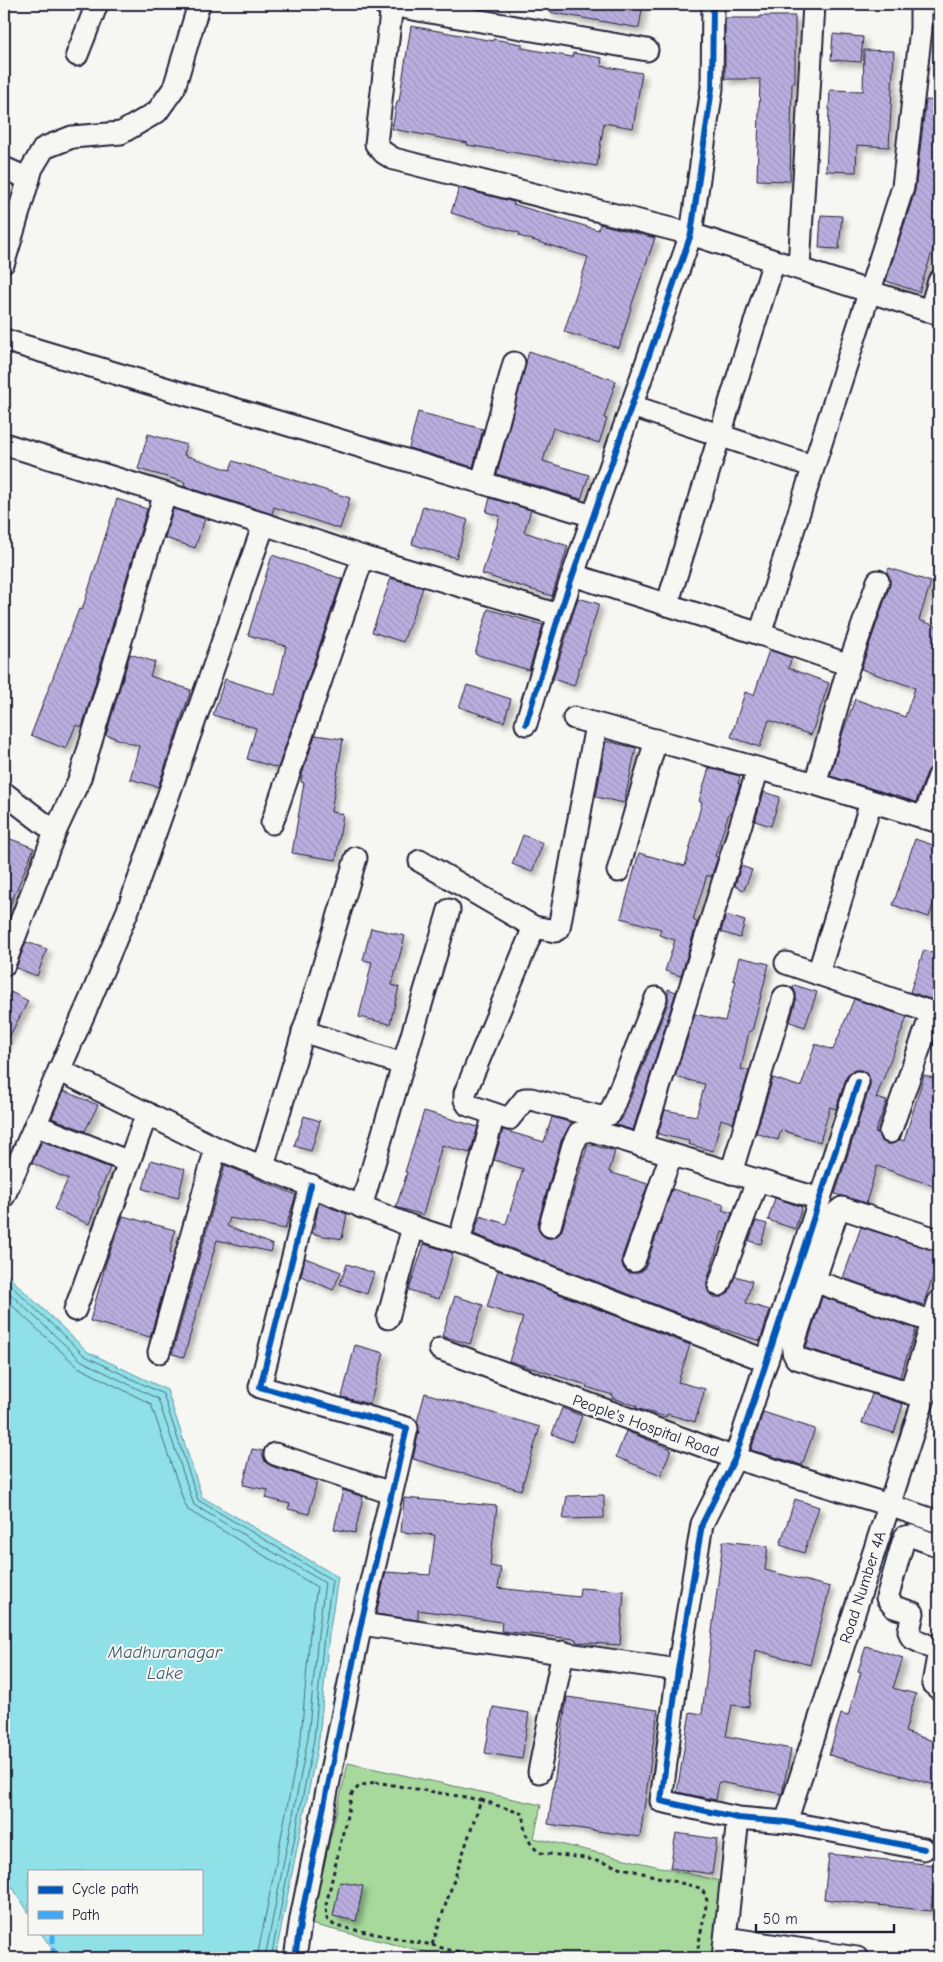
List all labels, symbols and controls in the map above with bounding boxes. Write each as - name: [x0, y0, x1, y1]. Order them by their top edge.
- street label: People's Hospital Road: [570, 1391, 721, 1461]
- street label: Road Number 4A: [836, 1529, 890, 1646]
- water label: Madhuranagar Lake: [107, 1642, 223, 1684]
- legend: [28, 1870, 202, 1934]
- text: Cycle path: [72, 1880, 139, 1898]
- scale bar: [756, 1902, 893, 1934]
- text: Path: [72, 1906, 100, 1924]
- text: 50 m: [763, 1910, 798, 1928]

